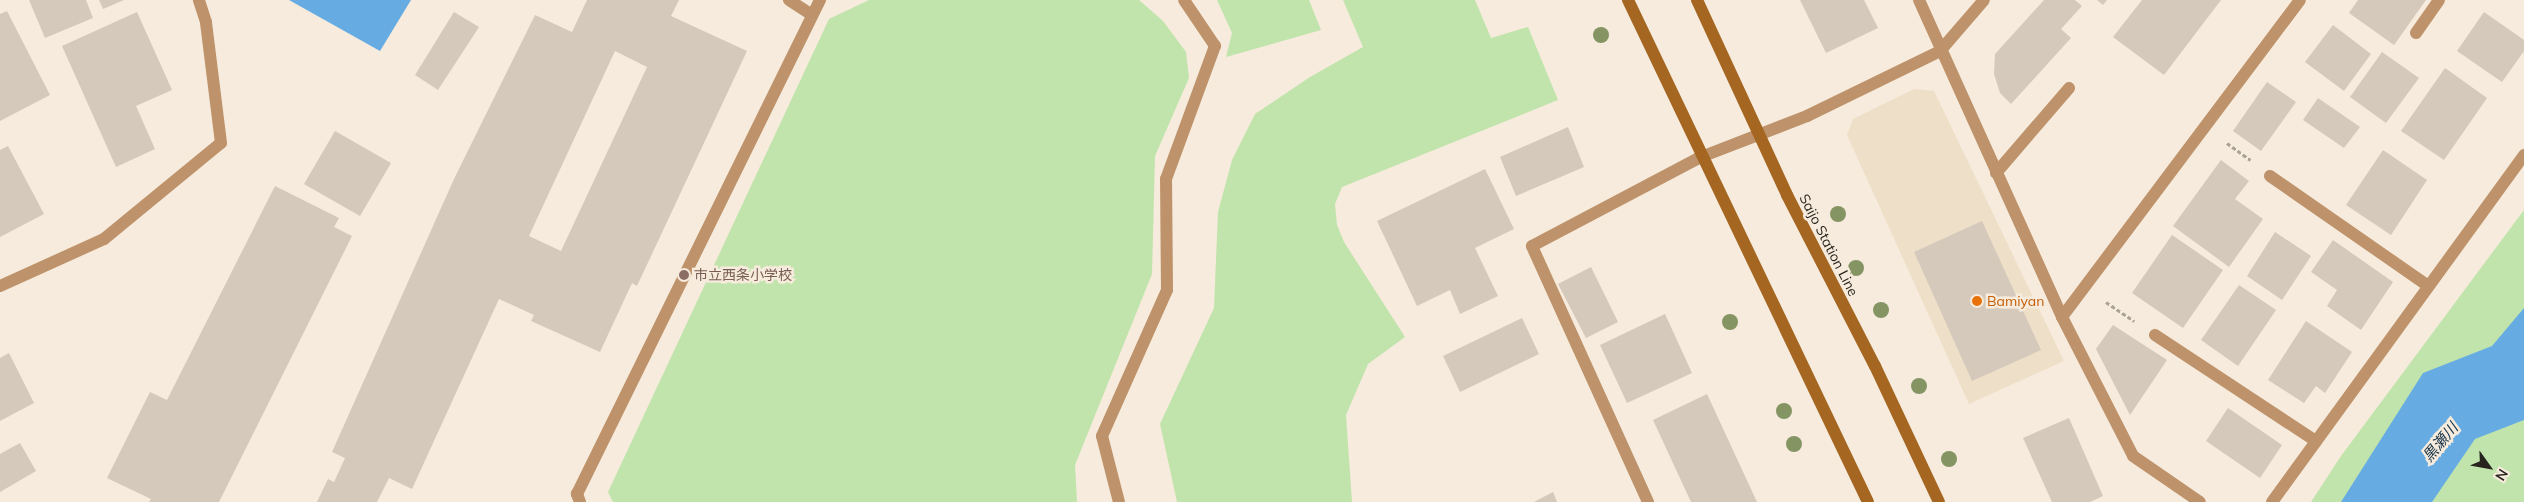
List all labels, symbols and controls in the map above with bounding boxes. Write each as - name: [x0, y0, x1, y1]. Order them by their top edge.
- street label: Saijo Station Line: [1796, 191, 1862, 299]
- place label: 市立西条小学校: [694, 267, 792, 283]
- marker: 市立西条小学校: [678, 269, 690, 281]
- place label: Bamiyan: [1987, 293, 2044, 309]
- marker: Bamiyan: [1971, 295, 1983, 307]
- water label: 黒瀬川: [2419, 419, 2461, 465]
- north arrow: [2464, 442, 2514, 492]
- text: N: [2491, 466, 2512, 484]

